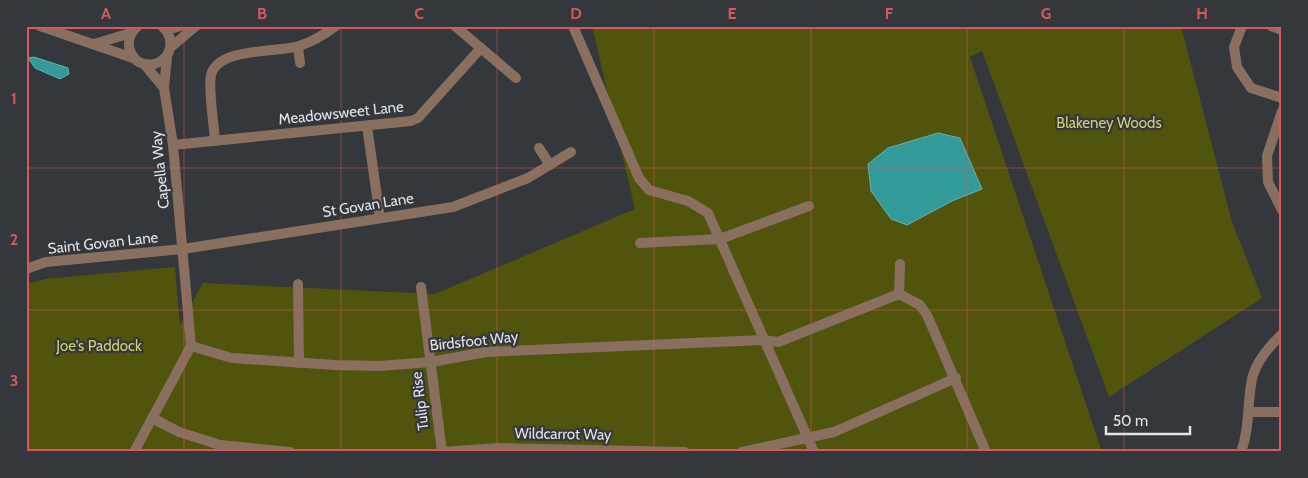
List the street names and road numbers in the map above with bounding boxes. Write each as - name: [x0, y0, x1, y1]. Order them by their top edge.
- street label: Meadowsweet Lane: [277, 97, 405, 129]
- street label: Capella Way: [147, 130, 173, 210]
- street label: St Govan Lane: [321, 189, 415, 221]
- street label: Saint Govan Lane: [47, 228, 159, 258]
- street label: Birdsfoot Way: [429, 327, 520, 355]
- street label: Tulip Rise: [407, 370, 433, 431]
- street label: Wildcarrot Way: [514, 424, 612, 444]

